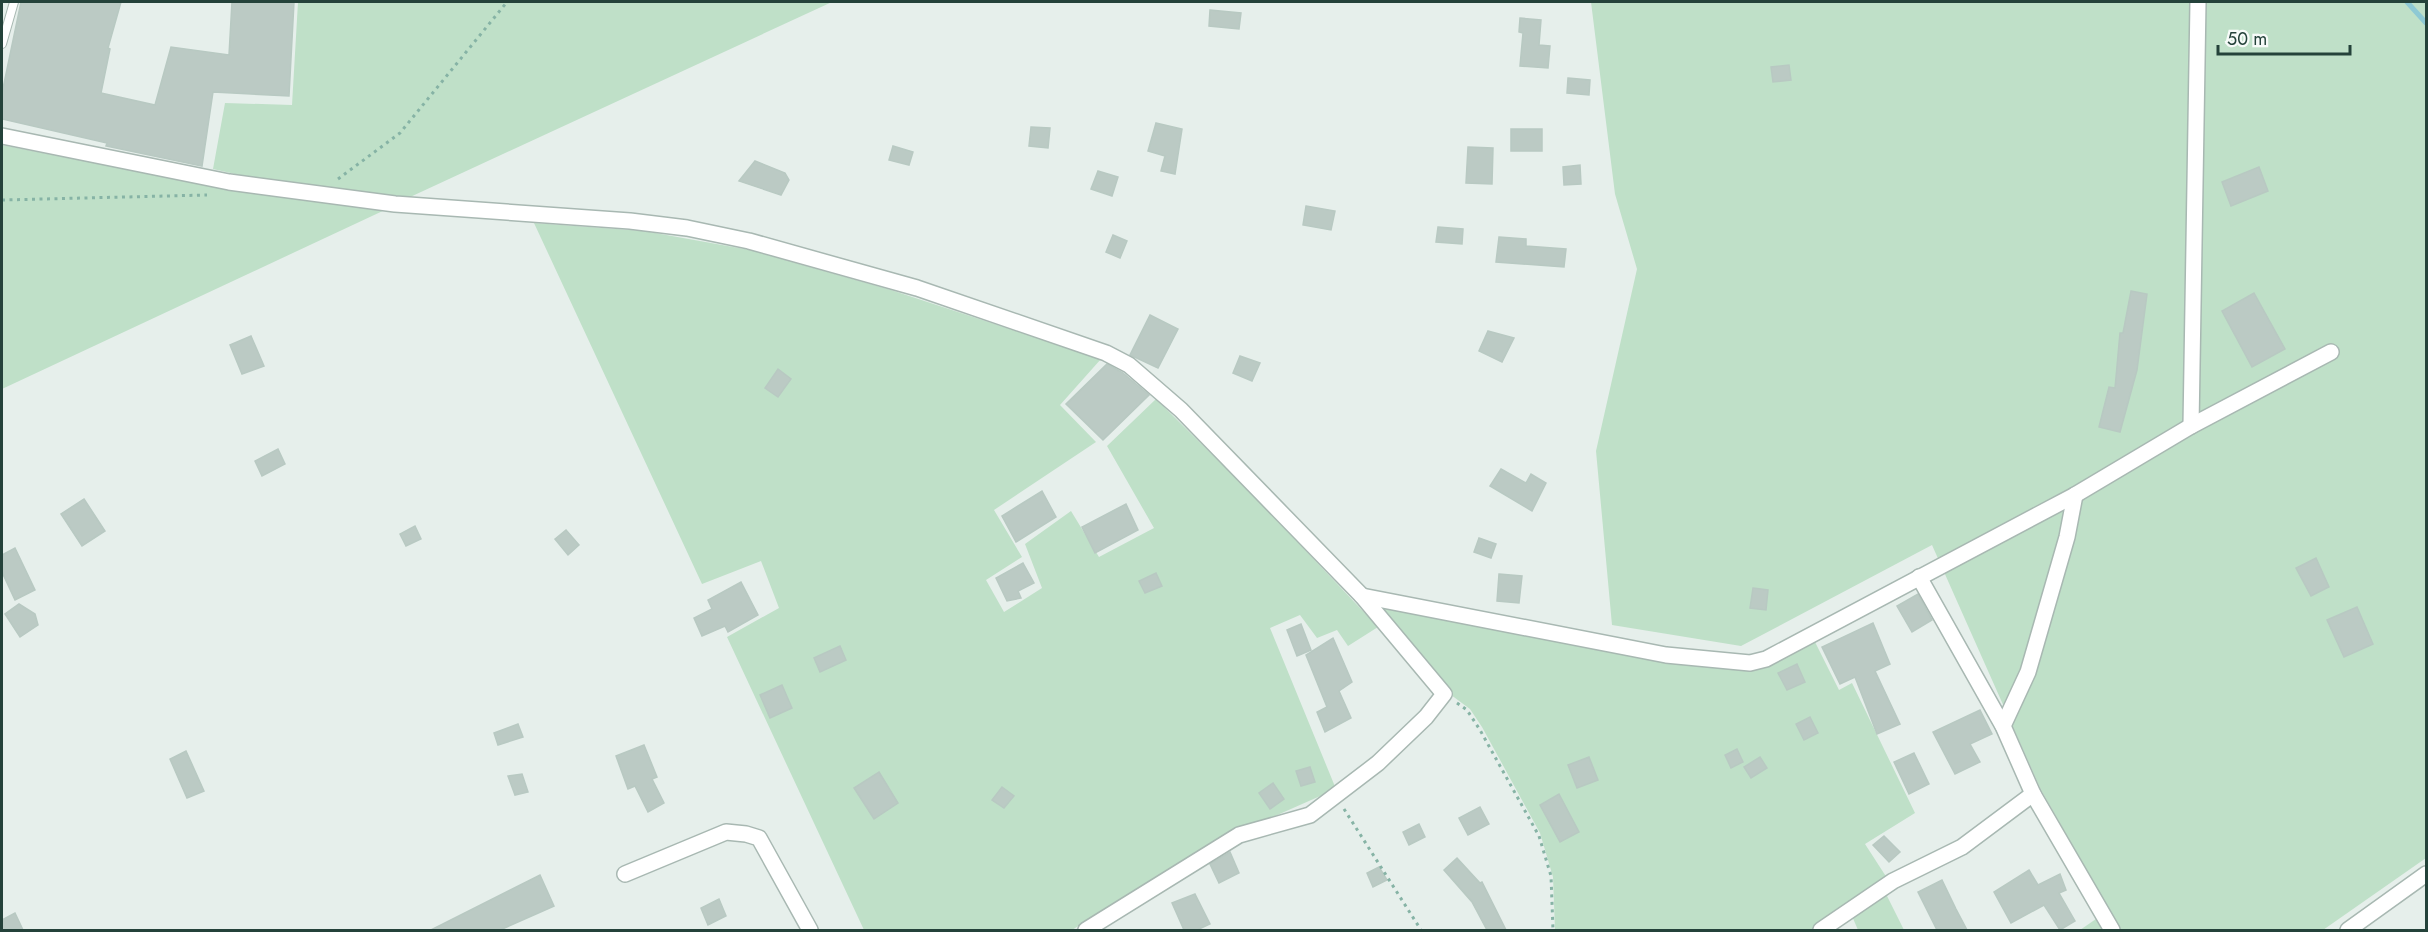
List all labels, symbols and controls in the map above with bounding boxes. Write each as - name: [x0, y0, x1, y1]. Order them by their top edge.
- scale bar: [2218, 18, 2350, 56]
- text: 50 m: [2227, 26, 2267, 52]

